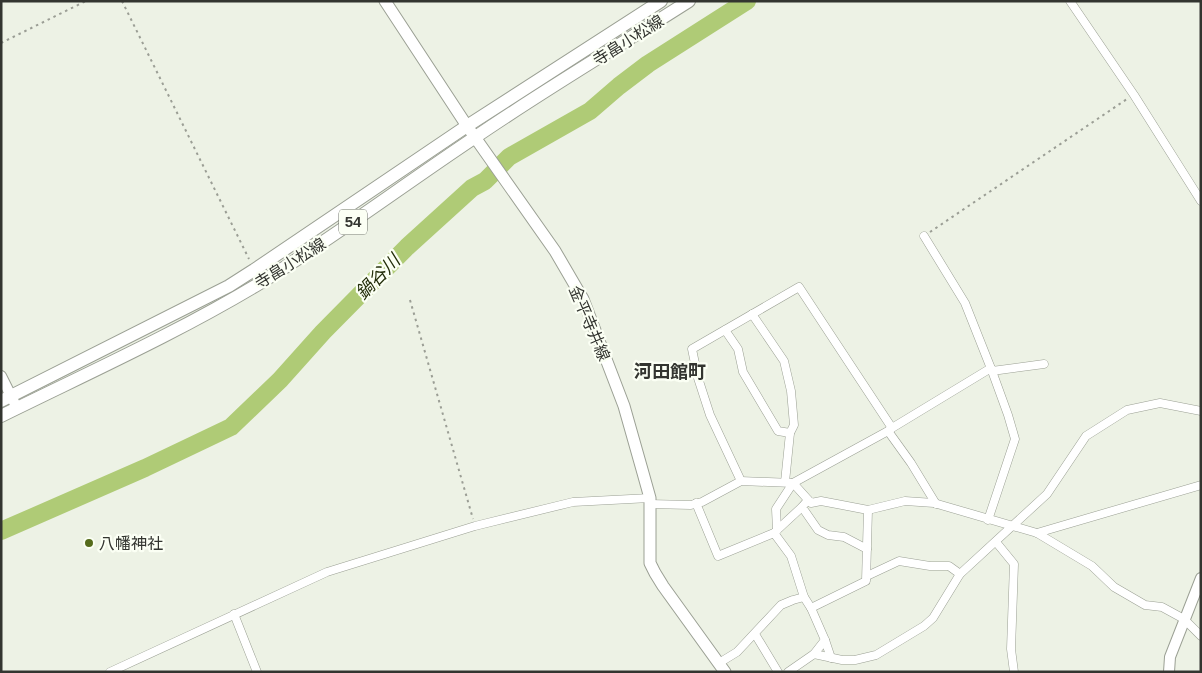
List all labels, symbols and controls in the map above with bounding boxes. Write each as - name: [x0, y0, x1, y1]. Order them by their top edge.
- street label: 寺畠小松線: [590, 12, 667, 69]
- road number: 54: [339, 210, 367, 234]
- street label: 寺畠小松線: [252, 235, 329, 292]
- water label: 鍋谷川: [352, 249, 405, 303]
- street label: 金平寺井線: [566, 283, 613, 363]
- district label: 河田館町: [634, 362, 706, 382]
- place label: 八幡神社: [99, 535, 163, 552]
- marker: 八幡神社: [83, 537, 95, 549]

